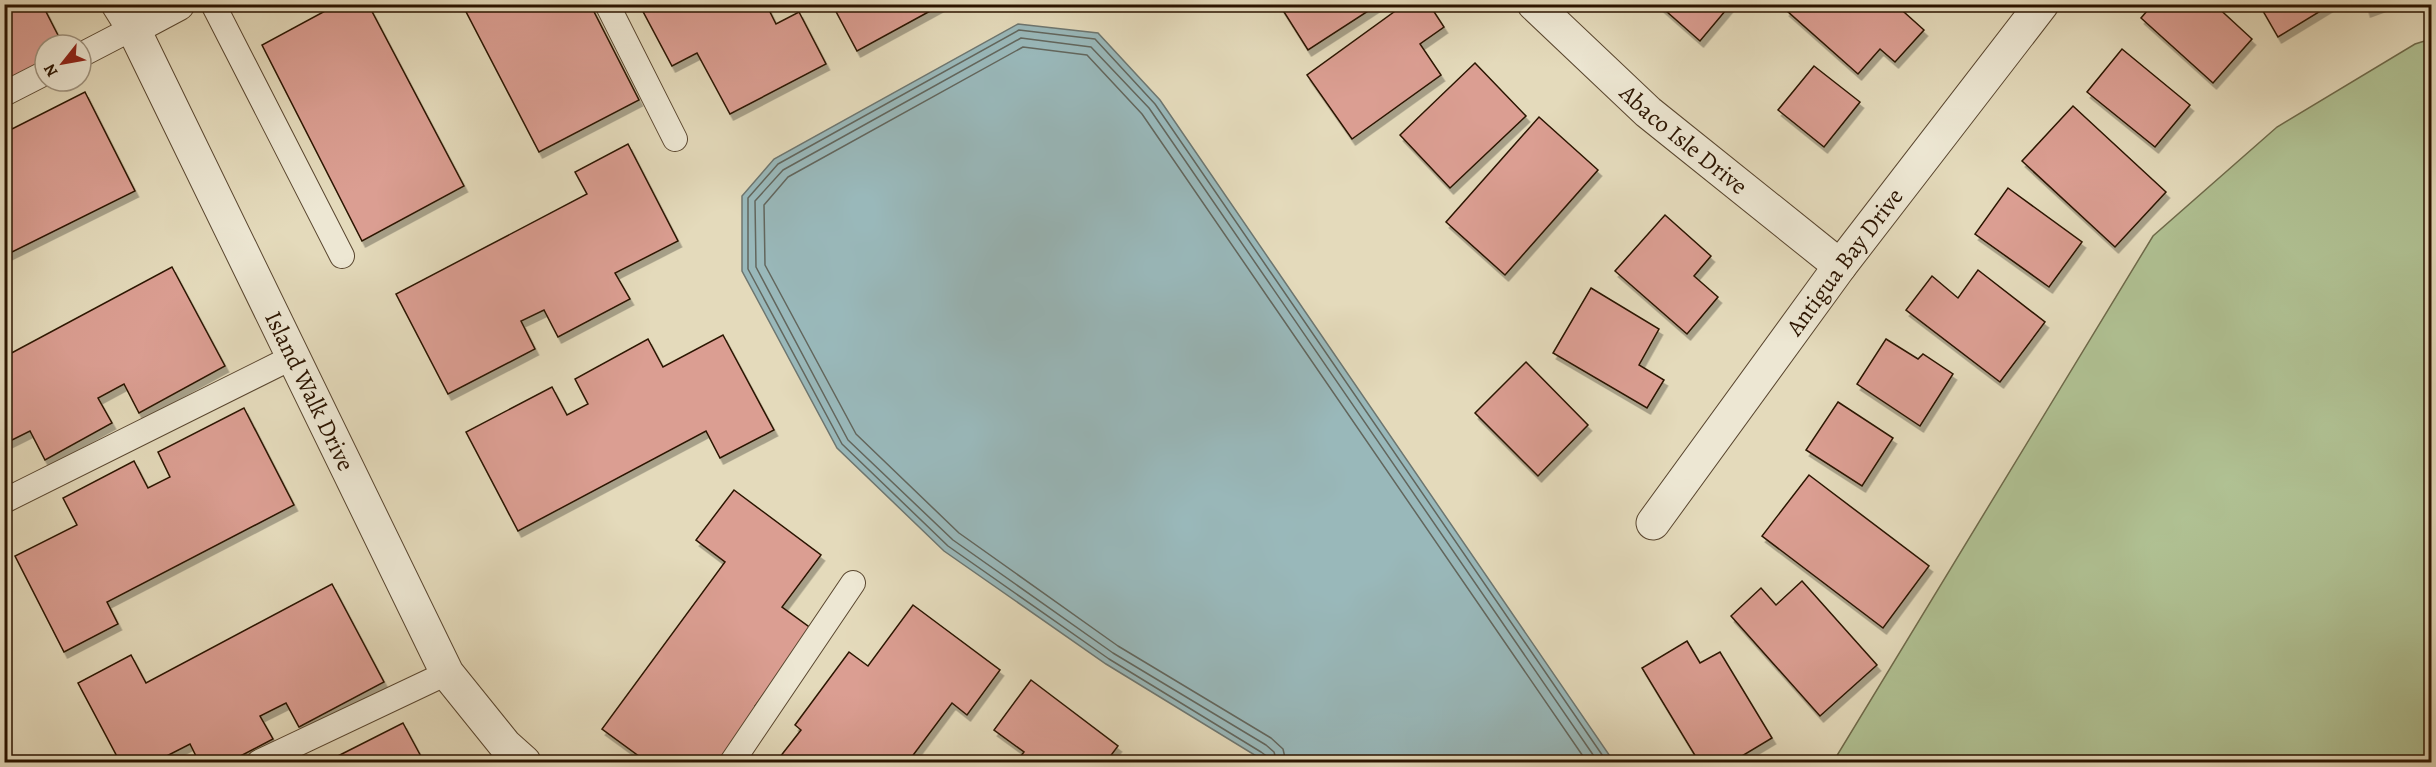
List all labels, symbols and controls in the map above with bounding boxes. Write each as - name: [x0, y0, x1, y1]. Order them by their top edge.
- north arrow: [33, 33, 93, 93]
- text: N: [38, 59, 63, 81]
- street label: Abaco Isle Drive: [1612, 77, 1754, 202]
- street label: Antigua Bay Drive: [1778, 181, 1910, 343]
- street label: Island Walk Drive: [257, 306, 362, 476]

